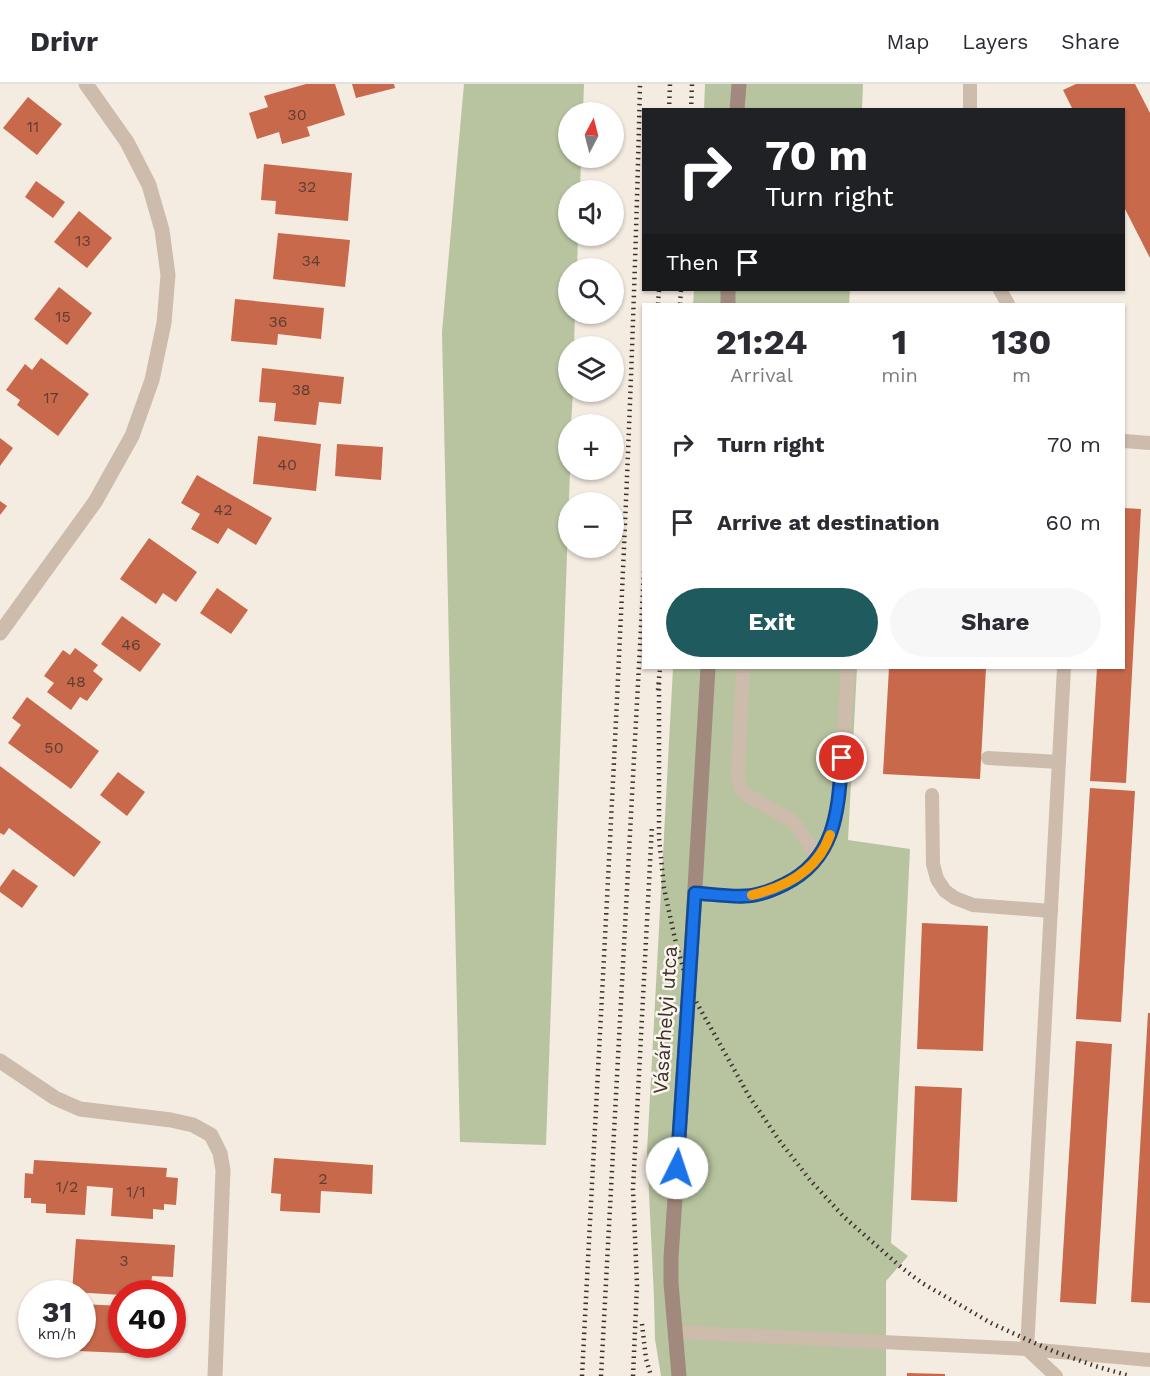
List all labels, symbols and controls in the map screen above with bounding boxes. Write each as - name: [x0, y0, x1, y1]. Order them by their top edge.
- text: Drivr: [30, 25, 98, 58]
- text: Map: [886, 29, 929, 54]
- text: Layers: [962, 29, 1028, 54]
- text: Share: [1061, 29, 1120, 54]
- north arrow: [558, 102, 624, 168]
- map controls: [558, 102, 624, 558]
- house number: 30: [287, 105, 307, 124]
- house number: 11: [27, 117, 39, 136]
- text: 70 m: [765, 131, 868, 180]
- icon: right: [666, 132, 744, 210]
- house number: 32: [298, 177, 316, 196]
- button: sound: [558, 180, 624, 246]
- text: Turn right: [765, 181, 894, 213]
- house number: 13: [75, 231, 91, 250]
- icon: arrive: [731, 246, 764, 279]
- text: Then: [666, 250, 719, 275]
- house number: 34: [301, 251, 321, 270]
- button: search: [558, 258, 624, 324]
- house number: 15: [55, 307, 71, 326]
- house number: 36: [268, 312, 288, 331]
- text: 21:24: [716, 321, 808, 363]
- text: 1: [892, 321, 907, 363]
- text: 130: [991, 321, 1051, 363]
- button: layers: [558, 336, 624, 402]
- text: Arrival: [730, 363, 793, 387]
- text: min: [881, 363, 918, 387]
- text: m: [1012, 363, 1031, 387]
- house number: 38: [291, 380, 311, 399]
- house number: 17: [43, 388, 59, 407]
- button: +: [558, 414, 624, 480]
- icon: right: [666, 428, 699, 461]
- text: Turn right: [717, 432, 824, 457]
- text: 70 m: [1047, 432, 1101, 457]
- house number: 40: [277, 455, 297, 474]
- button: −: [558, 492, 624, 558]
- house number: 42: [213, 500, 233, 519]
- icon: arrive: [666, 506, 699, 539]
- text: Arrive at destination: [717, 510, 940, 535]
- text: 60 m: [1045, 510, 1101, 535]
- button: Exit: [666, 588, 878, 657]
- button: Share: [890, 588, 1101, 657]
- house number: 46: [121, 635, 141, 654]
- house number: 48: [66, 672, 86, 691]
- pin: [816, 732, 867, 783]
- house number: 50: [44, 738, 64, 757]
- icon: arrive: [825, 741, 858, 774]
- street label: Vásárhelyi utca: [648, 945, 682, 1095]
- position arrow: [645, 1136, 709, 1200]
- house number: 2: [318, 1169, 328, 1188]
- house number: 1/2: [56, 1177, 78, 1196]
- house number: 1/1: [126, 1182, 146, 1201]
- house number: 3: [119, 1251, 129, 1270]
- speed limit sign: 40: [108, 1280, 186, 1358]
- text: 31: [42, 1294, 72, 1329]
- text: km/h: [38, 1325, 76, 1343]

